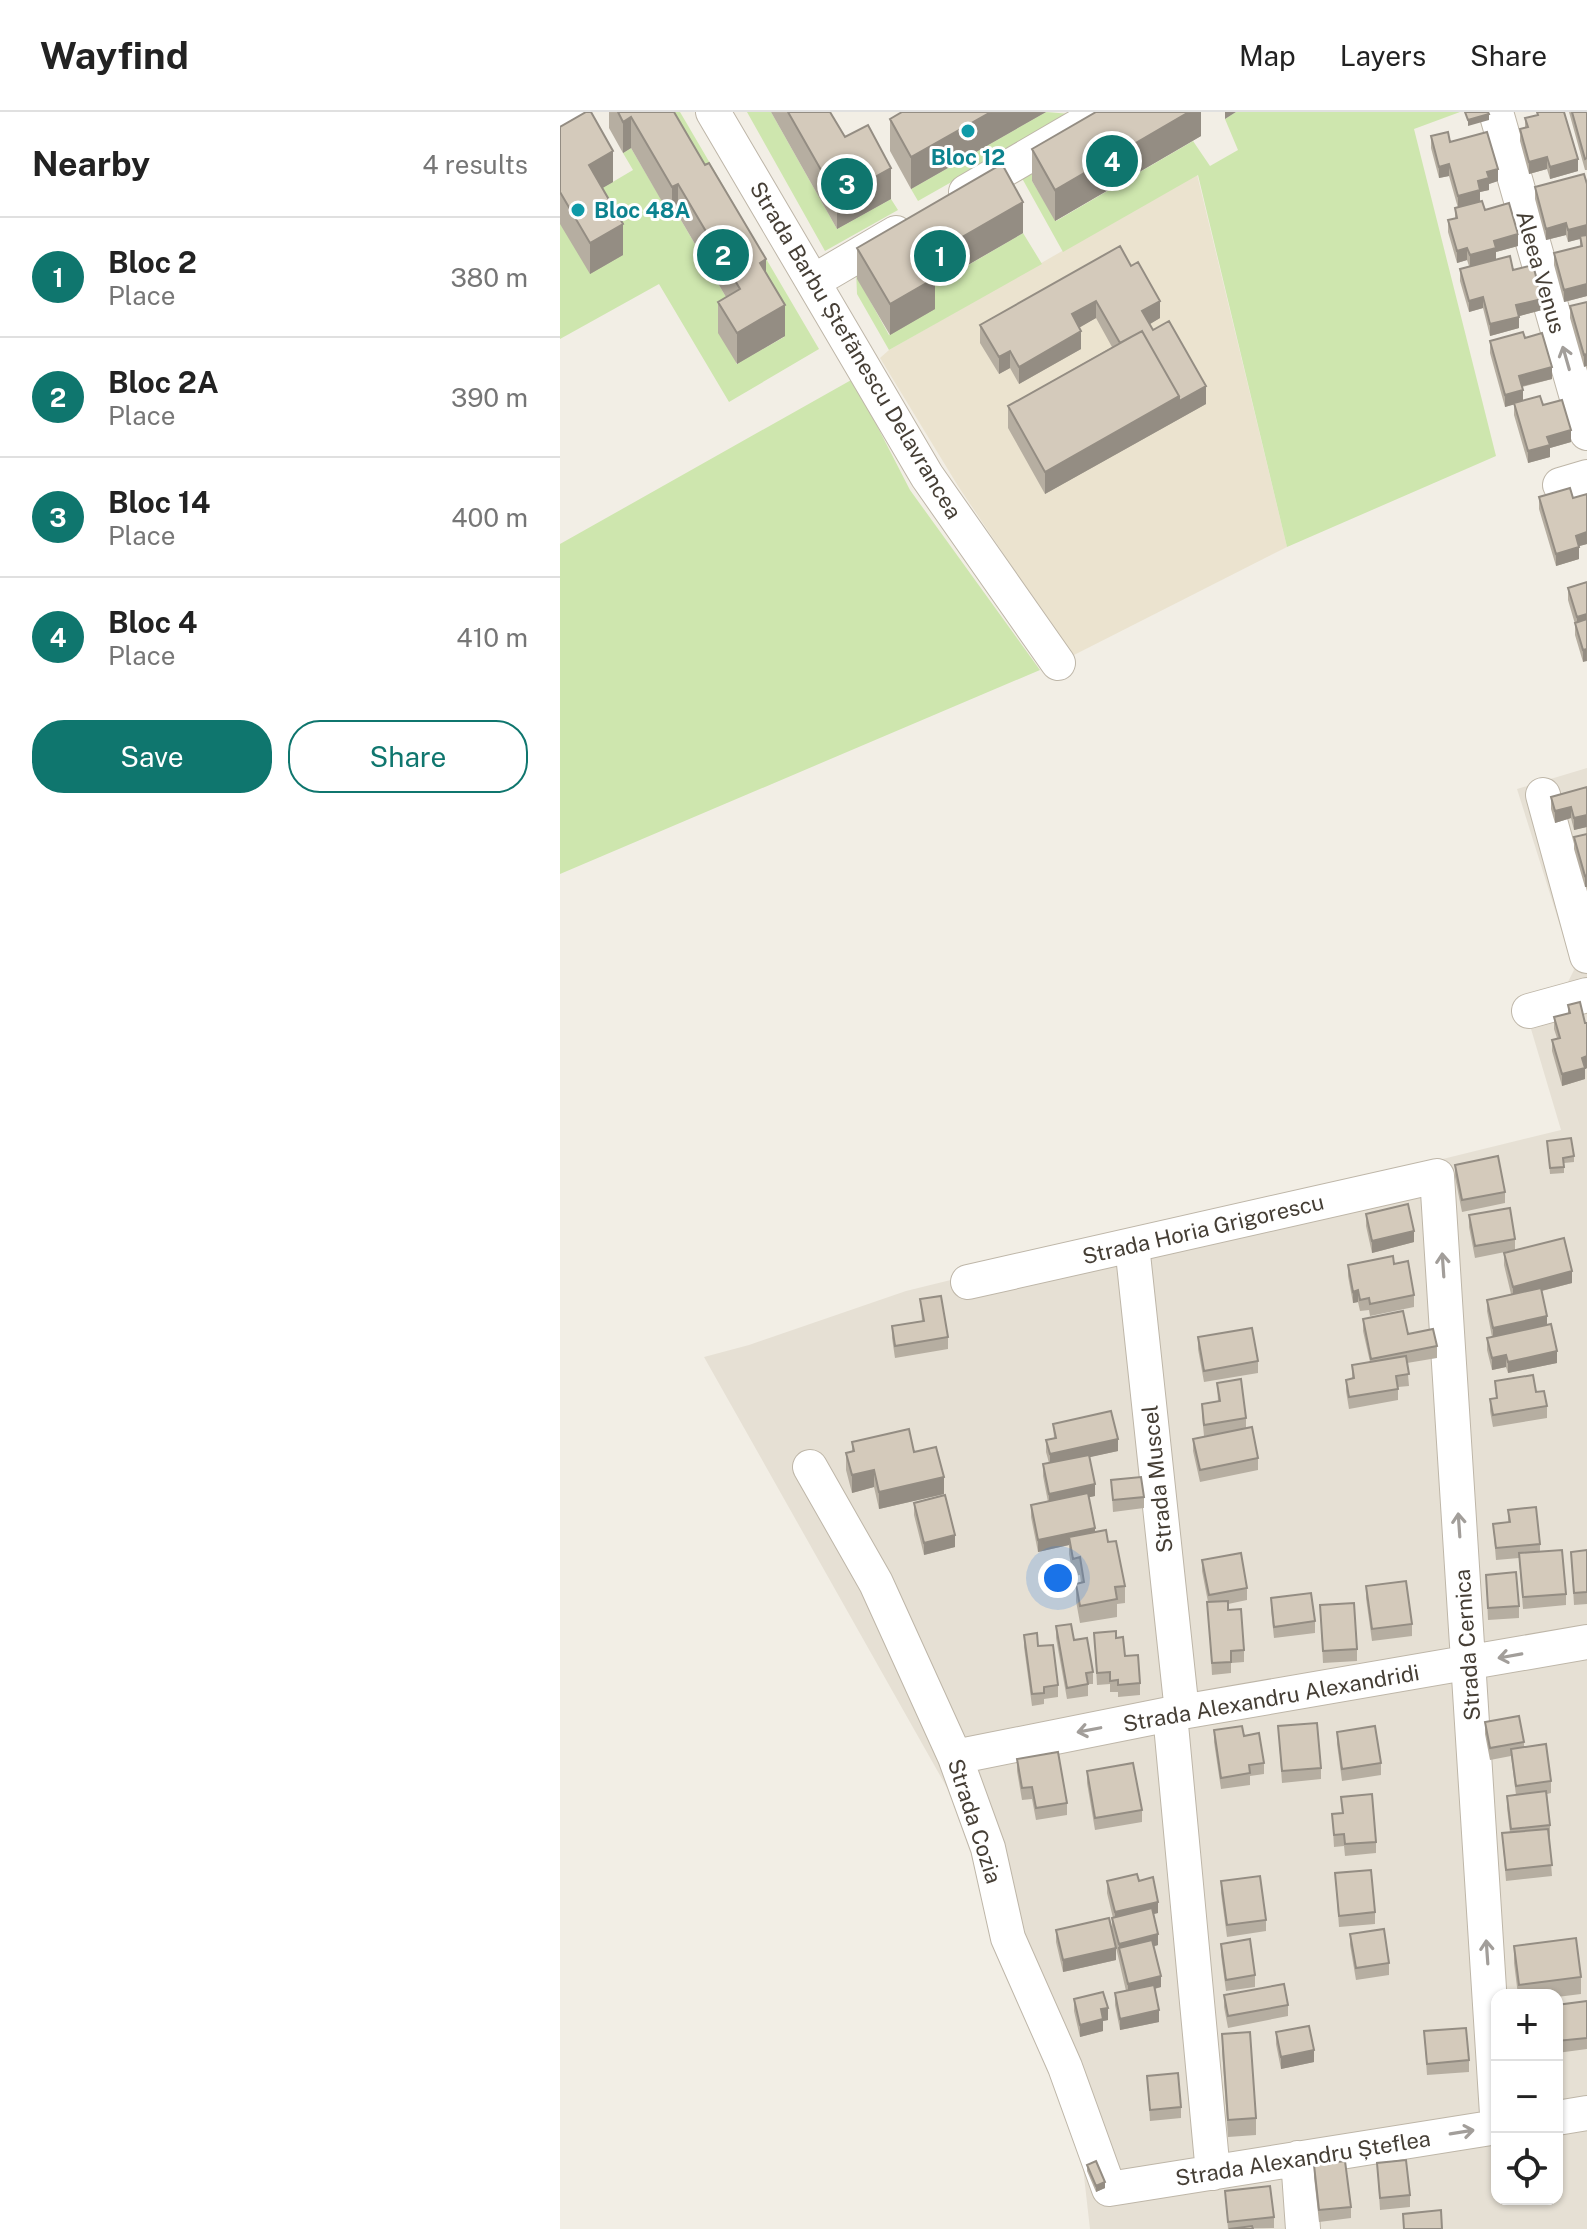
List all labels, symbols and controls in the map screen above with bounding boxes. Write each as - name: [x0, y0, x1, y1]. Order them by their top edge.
- text: Wayfind: [40, 33, 189, 78]
- text: Map: [1239, 39, 1296, 72]
- text: Layers: [1340, 39, 1426, 72]
- text: Share: [1470, 39, 1547, 72]
- marker: Bloc 12: [959, 122, 977, 140]
- pin: 4: [1086, 131, 1138, 191]
- text: Nearby: [32, 144, 150, 184]
- place label: Bloc 12: [931, 144, 1005, 170]
- text: 4 results: [422, 149, 528, 180]
- pin: 3: [821, 154, 873, 214]
- street label: Strada Barbu Ștefănescu Delavrancea: [745, 177, 967, 523]
- place label: Bloc 48A: [594, 197, 690, 223]
- marker: Bloc 48A: [569, 201, 587, 219]
- street label: Aleea Venus: [1511, 208, 1571, 336]
- pin: 2: [697, 225, 749, 285]
- pin: 1: [914, 226, 966, 286]
- text: Bloc 2: [108, 244, 197, 280]
- text: 1: [52, 262, 64, 293]
- text: 380 m: [450, 262, 528, 293]
- text: Place: [108, 280, 175, 311]
- one-way arrow: [1558, 345, 1573, 371]
- text: Bloc 2A: [108, 364, 219, 400]
- text: 2: [50, 382, 66, 413]
- text: 390 m: [451, 382, 528, 413]
- text: Place: [108, 400, 175, 431]
- text: Bloc 14: [108, 484, 210, 520]
- text: 3: [49, 502, 67, 533]
- text: 400 m: [451, 502, 528, 533]
- text: Place: [108, 520, 175, 551]
- text: Bloc 4: [108, 604, 198, 640]
- text: 4: [49, 622, 67, 653]
- text: 410 m: [456, 622, 528, 653]
- text: Place: [108, 640, 175, 671]
- button: Save: [32, 720, 272, 793]
- button: Share: [288, 720, 528, 793]
- street label: Strada Horia Grigorescu: [1080, 1189, 1326, 1269]
- one-way arrow: [1435, 1252, 1450, 1279]
- street label: Strada Muscel: [1136, 1404, 1178, 1554]
- one-way arrow: [1452, 1512, 1467, 1539]
- your location: [1038, 1558, 1078, 1598]
- street label: Strada Cernica: [1449, 1568, 1485, 1722]
- one-way arrow: [1498, 1650, 1523, 1665]
- street label: Strada Alexandru Alexandridi: [1121, 1659, 1421, 1737]
- one-way arrow: [1076, 1723, 1102, 1738]
- street label: Strada Cozia: [943, 1755, 1007, 1887]
- one-way arrow: [1479, 1939, 1494, 1966]
- map controls: [1491, 1989, 1563, 2205]
- button: +: [1491, 1989, 1563, 2061]
- button: −: [1491, 2061, 1563, 2133]
- one-way arrow: [1449, 2124, 1474, 2139]
- street label: Strada Alexandru Șteflea: [1174, 2125, 1432, 2191]
- button: locate: [1491, 2133, 1563, 2205]

